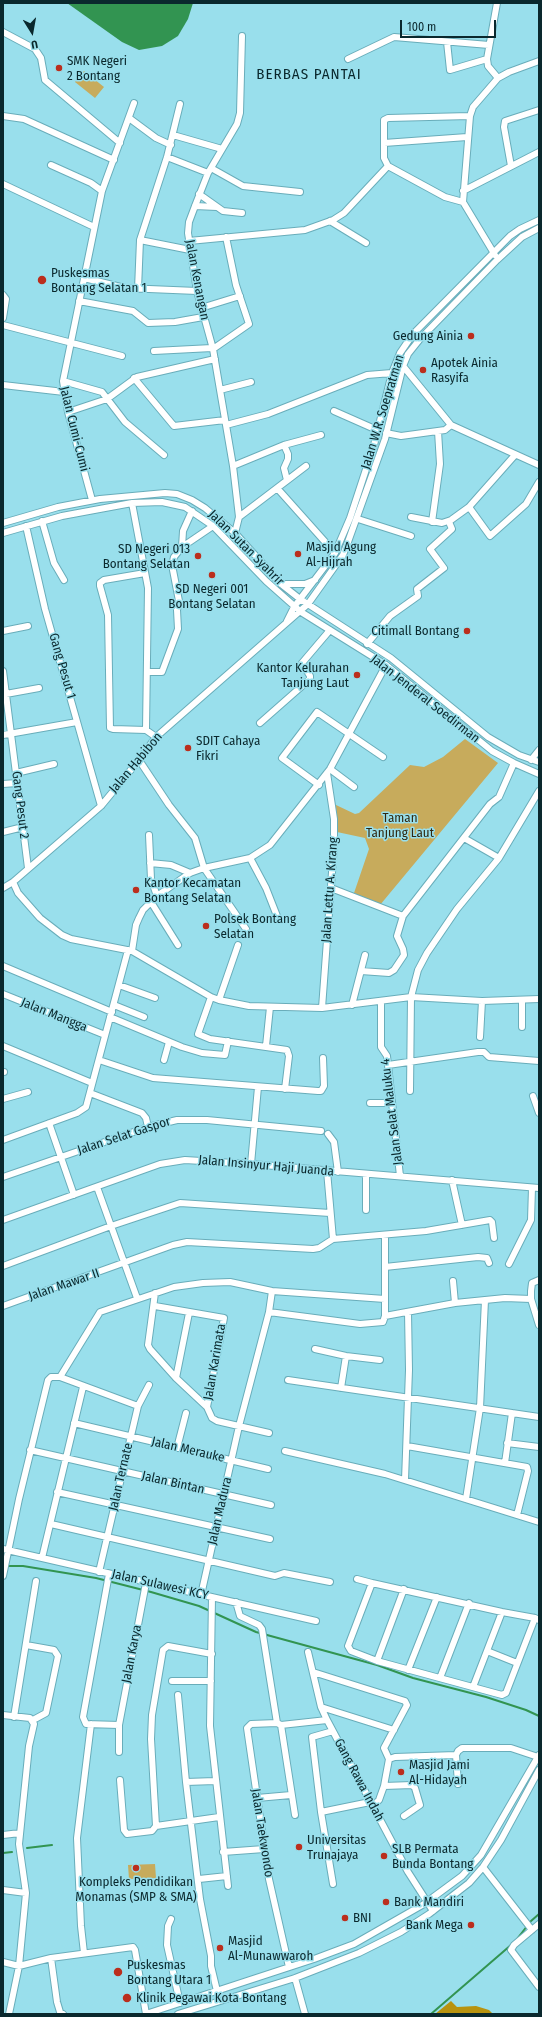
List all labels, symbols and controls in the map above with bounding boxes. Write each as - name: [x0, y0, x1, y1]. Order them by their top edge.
- north arrow: [12, 12, 52, 52]
- scale bar: [402, 12, 498, 38]
- text: 100 m: [407, 20, 436, 34]
- text: U: [30, 37, 39, 51]
- place label: SMK Negeri 2 Bontang: [67, 53, 127, 84]
- marker: SMK Negeri 2 Bontang: [54, 63, 64, 73]
- district label: BERBAS PANTAI: [256, 66, 362, 84]
- street label: Jalan Kenangan: [182, 238, 212, 322]
- place label: Puskesmas Bontang Selatan 1: [51, 265, 146, 296]
- marker: Puskesmas Bontang Selatan 1: [36, 274, 48, 286]
- place label: Gedung Ainia: [393, 328, 463, 344]
- marker: Gedung Ainia: [466, 331, 476, 341]
- street label: Jalan W.R. Soepratman: [358, 353, 408, 471]
- place label: Apotek Ainia Rasyifa: [431, 355, 498, 386]
- marker: Apotek Ainia Rasyifa: [418, 365, 428, 375]
- street label: Jalan Cumi-Cumi: [56, 385, 92, 473]
- street label: Jalan Sutan Syahrir: [205, 507, 287, 589]
- place label: Masjid Agung Al-Hijrah: [306, 539, 376, 570]
- place label: SD Negeri 013 Bontang Selatan: [103, 541, 190, 572]
- marker: Masjid Agung Al-Hijrah: [293, 549, 303, 559]
- marker: SD Negeri 013 Bontang Selatan: [193, 551, 203, 561]
- marker: SD Negeri 001 Bontang Selatan: [207, 570, 217, 580]
- place label: SD Negeri 001 Bontang Selatan: [168, 581, 256, 612]
- place label: Citimall Bontang: [371, 623, 459, 639]
- marker: Citimall Bontang: [462, 626, 472, 636]
- street label: Gang Pesut 1: [45, 631, 79, 701]
- street label: Jalan Jenderal Soedirman: [367, 652, 483, 746]
- place label: Kantor Kelurahan Tanjung Laut: [257, 660, 349, 691]
- marker: Kantor Kelurahan Tanjung Laut: [352, 670, 362, 680]
- street label: Jalan Habibon: [106, 729, 166, 797]
- place label: SDIT Cahaya Fikri: [196, 733, 260, 764]
- marker: SDIT Cahaya Fikri: [183, 743, 193, 753]
- street label: Gang Pesut 2: [8, 770, 32, 840]
- park label: Taman Tanjung Laut: [366, 810, 434, 841]
- street label: Jalan Lettu A. Kirang: [319, 837, 341, 943]
- place label: Kantor Kecamatan Bontang Selatan: [144, 875, 241, 906]
- marker: Kantor Kecamatan Bontang Selatan: [131, 885, 141, 895]
- place label: Polsek Bontang Selatan: [214, 911, 296, 942]
- marker: Polsek Bontang Selatan: [201, 921, 211, 931]
- street label: Jalan Mangga: [19, 995, 89, 1035]
- street label: Jalan Selat Maluku 4: [378, 1058, 406, 1166]
- street label: Jalan Selat Gaspor: [76, 1114, 172, 1158]
- street label: Jalan Insinyur Haji Juanda: [198, 1152, 334, 1180]
- street label: Jalan Mawar II: [26, 1266, 102, 1304]
- street label: Jalan Karimata: [201, 1323, 229, 1401]
- street label: Jalan Merauke: [150, 1434, 226, 1466]
- street label: Jalan Ternate: [106, 1441, 136, 1513]
- street label: Jalan Bintan: [140, 1468, 206, 1498]
- street label: Jalan Madura: [205, 1475, 235, 1547]
- street label: Jalan Sulawesi KCY: [110, 1566, 210, 1604]
- street label: Jalan Karya: [119, 1623, 145, 1685]
- street label: Gang Rawa Indah: [331, 1736, 387, 1824]
- place label: Masjid Jami Al-Hidayah: [409, 1757, 470, 1788]
- marker: Masjid Jami Al-Hidayah: [396, 1767, 406, 1777]
- street label: Jalan Taekwondo: [247, 1788, 277, 1878]
- place label: Universitas Trunajaya: [307, 1832, 366, 1863]
- place label: SLB Permata Bunda Bontang: [392, 1841, 473, 1872]
- marker: Universitas Trunajaya: [294, 1842, 304, 1852]
- marker: SLB Permata Bunda Bontang: [379, 1851, 389, 1861]
- marker: Kompleks Pendidikan Monamas (SMP & SMA): [131, 1863, 141, 1873]
- place label: Kompleks Pendidikan Monamas (SMP & SMA): [75, 1874, 197, 1905]
- place label: Bank Mandiri: [394, 1894, 464, 1910]
- marker: Bank Mandiri: [381, 1897, 391, 1907]
- place label: BNI: [353, 1910, 371, 1926]
- marker: BNI: [340, 1913, 350, 1923]
- place label: Bank Mega: [406, 1917, 463, 1933]
- marker: Bank Mega: [466, 1920, 476, 1930]
- place label: Masjid Al-Munawwaroh: [228, 1933, 313, 1964]
- marker: Masjid Al-Munawwaroh: [215, 1943, 225, 1953]
- place label: Puskesmas Bontang Utara 1: [127, 1957, 211, 1988]
- marker: Puskesmas Bontang Utara 1: [112, 1966, 124, 1978]
- place label: Klinik Pegawai Kota Bontang: [136, 1990, 286, 2006]
- marker: Klinik Pegawai Kota Bontang: [121, 1992, 133, 2004]

